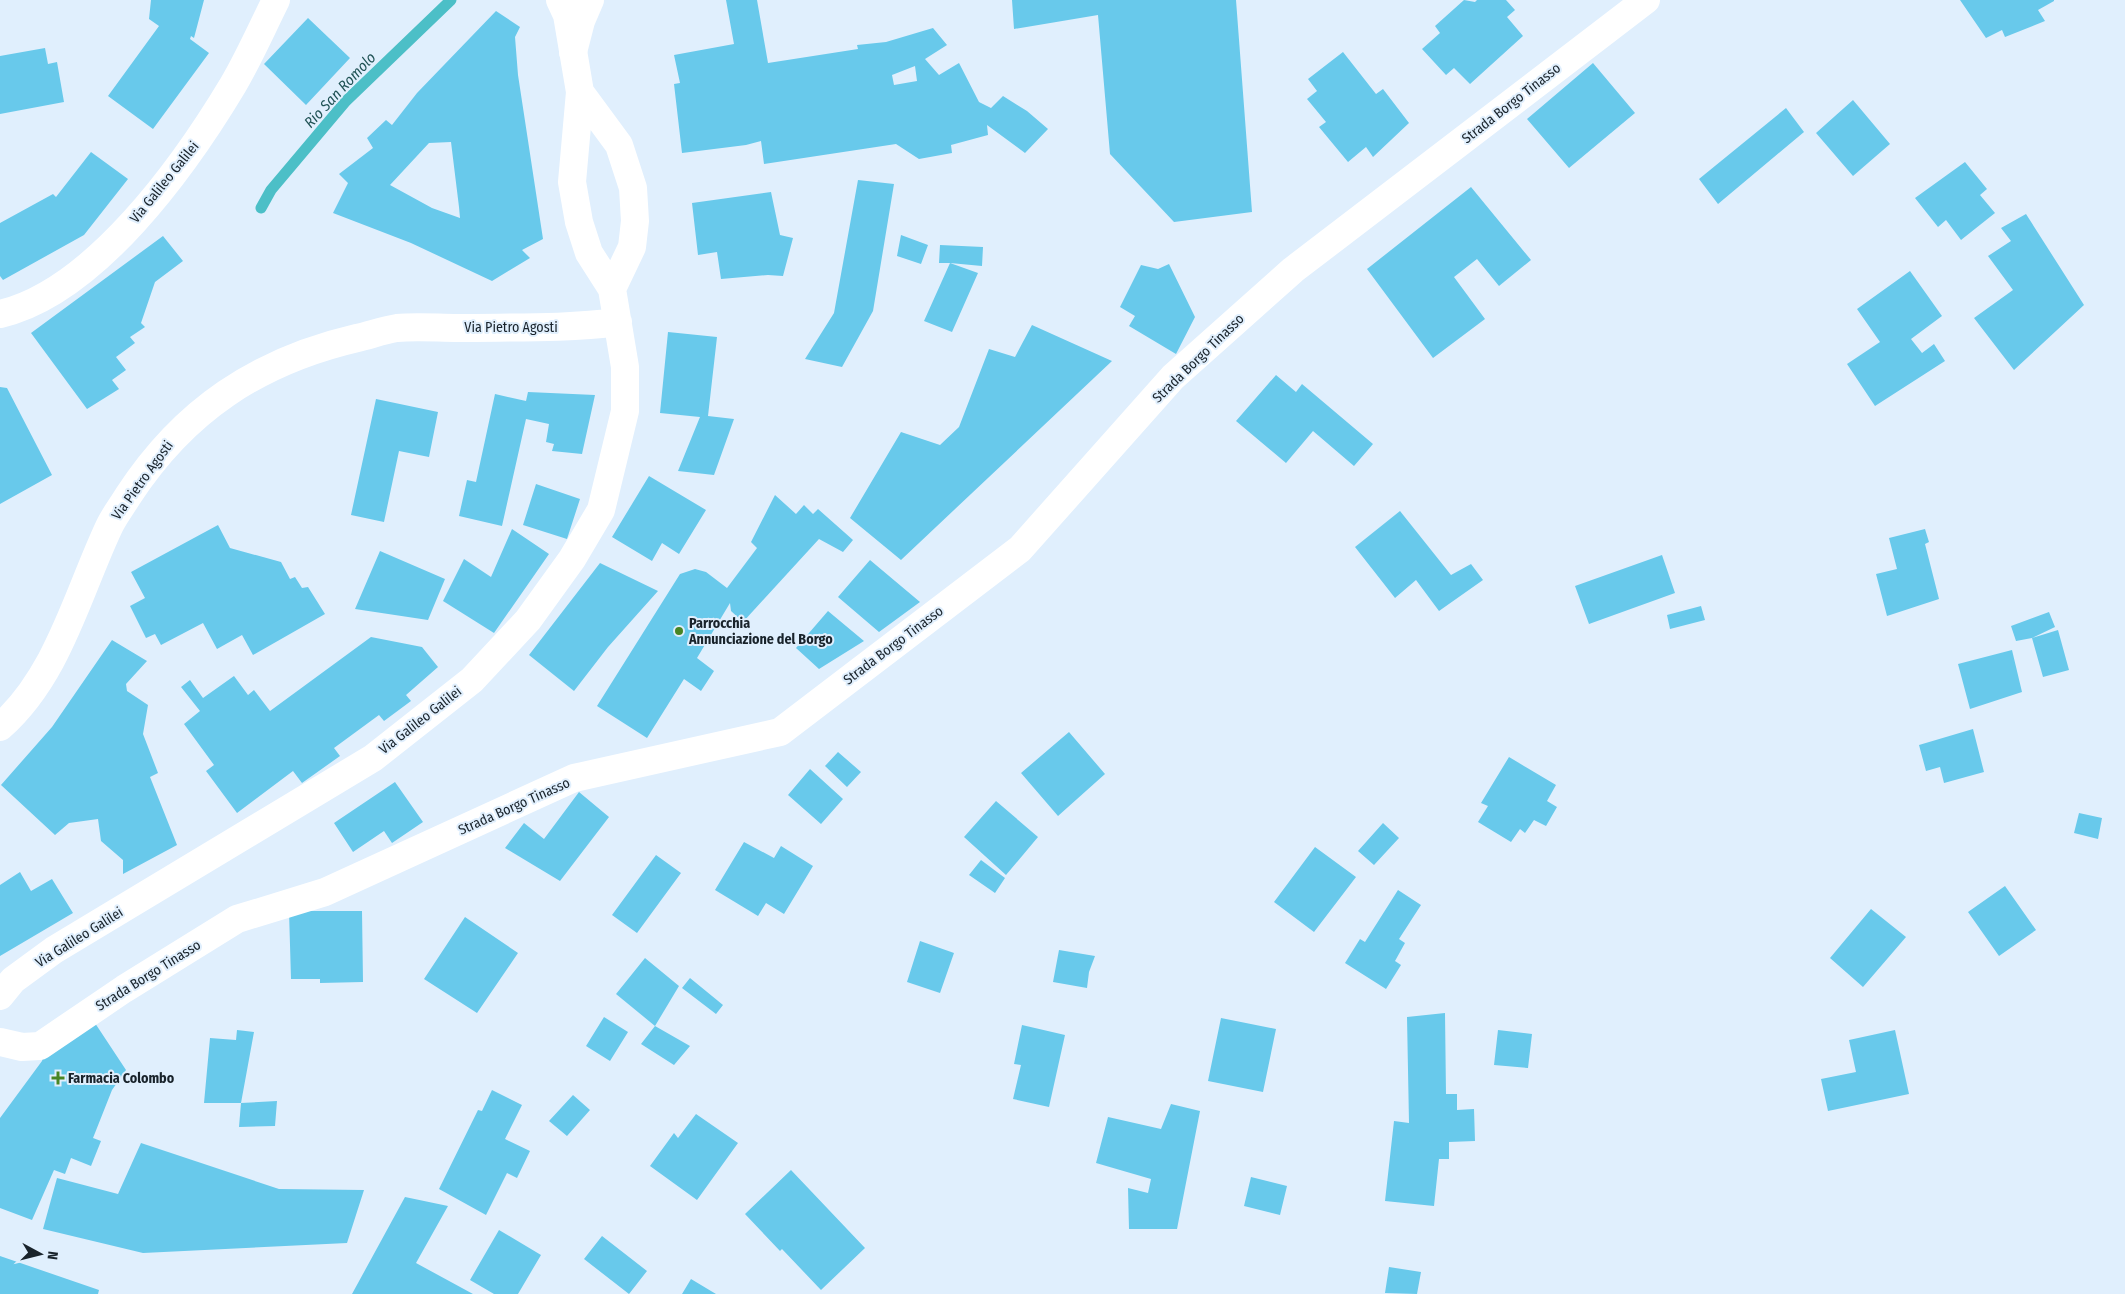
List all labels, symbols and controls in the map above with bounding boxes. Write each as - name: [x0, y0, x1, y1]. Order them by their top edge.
- water label: Rio San Romolo: [301, 49, 380, 131]
- street label: Strada Borgo Tinasso: [1459, 60, 1564, 147]
- street label: Via Galileo Galilei: [126, 138, 202, 227]
- street label: Strada Borgo Tinasso: [1149, 310, 1248, 406]
- street label: Via Pietro Agosti: [464, 319, 558, 336]
- street label: Via Pietro Agosti: [108, 437, 177, 523]
- street label: Strada Borgo Tinasso: [840, 602, 947, 688]
- place label: Parrocchia Annunciazione del Borgo: [688, 615, 833, 648]
- marker: Parrocchia Annunciazione del Borgo: [673, 625, 685, 637]
- street label: Via Galileo Galilei: [376, 683, 465, 758]
- street label: Strada Borgo Tinasso: [456, 774, 573, 839]
- street label: Via Galileo Galilei: [32, 904, 126, 971]
- street label: Strada Borgo Tinasso: [93, 936, 204, 1015]
- place label: Farmacia Colombo: [68, 1070, 175, 1087]
- marker: Farmacia Colombo: [52, 1072, 64, 1084]
- north arrow: [15, 1229, 65, 1279]
- text: N: [43, 1250, 61, 1261]

